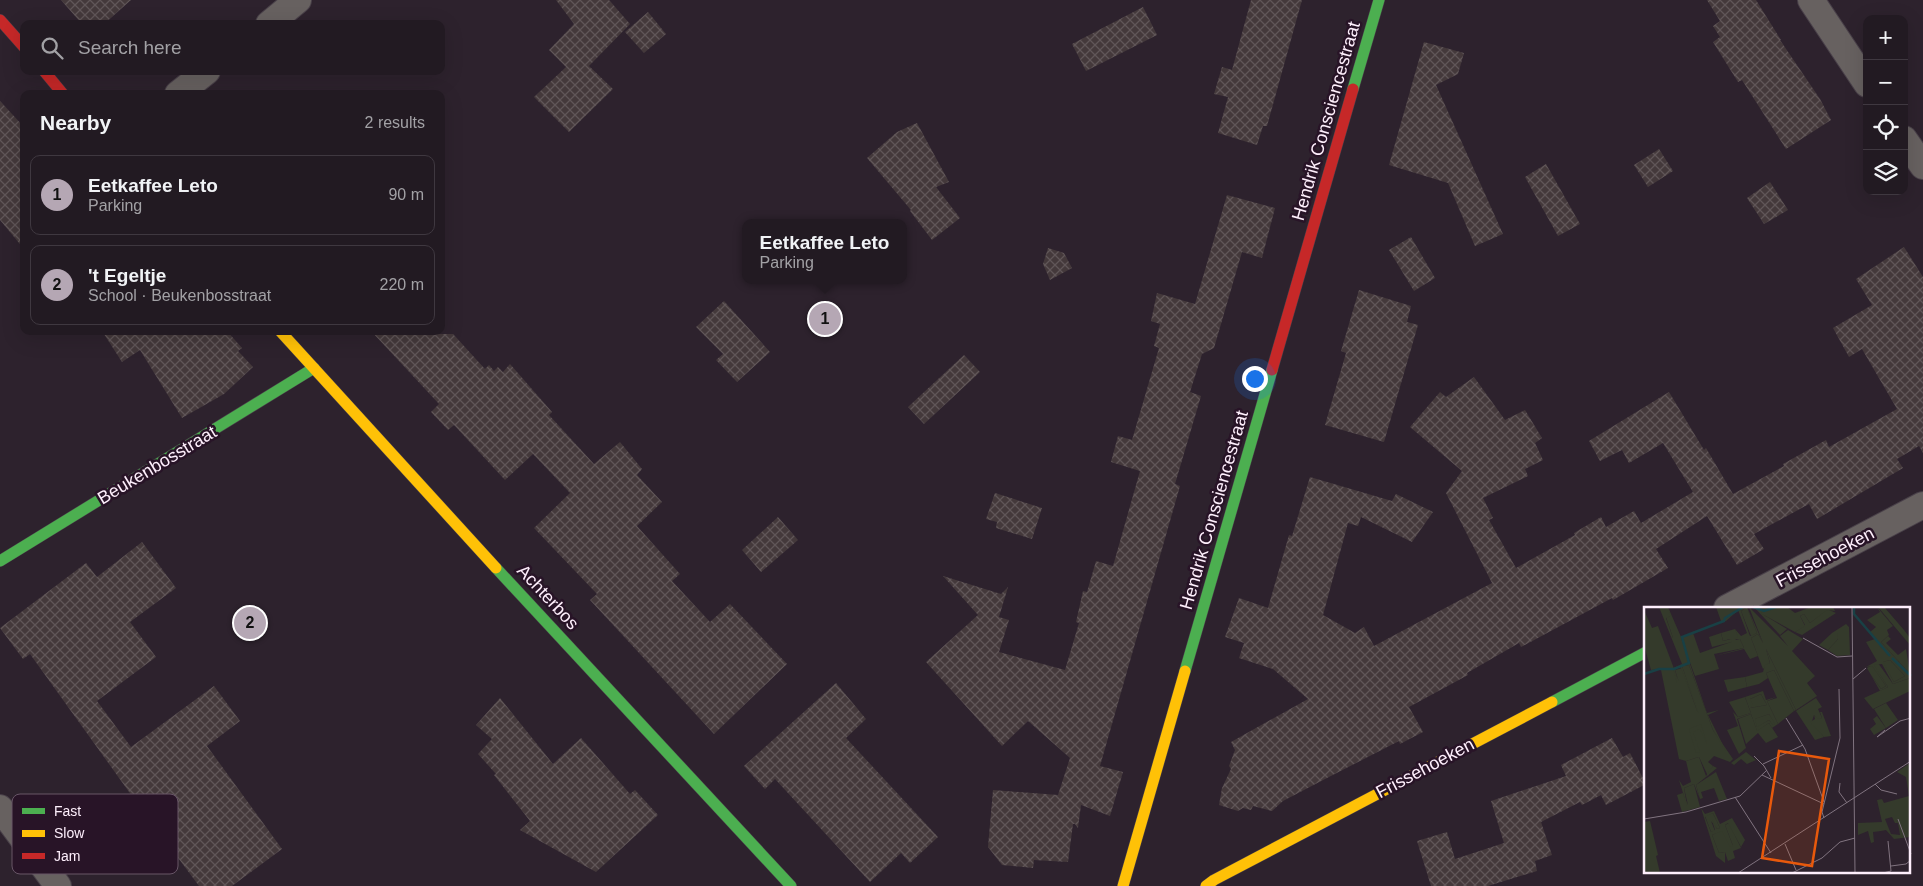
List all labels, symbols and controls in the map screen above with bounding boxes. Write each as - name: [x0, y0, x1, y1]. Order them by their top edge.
- map controls: [1863, 15, 1908, 195]
- button: +: [1863, 15, 1908, 60]
- street label: Hendrik Consciencestraat: [1288, 19, 1364, 223]
- search box: [20, 20, 445, 75]
- icon: search: [38, 34, 66, 62]
- text: Search here: [78, 37, 182, 58]
- button: −: [1863, 60, 1908, 105]
- button: locate: [1863, 105, 1908, 150]
- text: Nearby: [40, 111, 111, 134]
- text: 2 results: [365, 114, 425, 131]
- button: layers: [1863, 150, 1908, 195]
- text: Eetkaffee Leto: [88, 175, 218, 196]
- text: 1: [53, 186, 61, 203]
- text: 90 m: [388, 186, 424, 203]
- text: Parking: [88, 197, 142, 214]
- popup: [742, 219, 907, 284]
- text: Eetkaffee Leto: [760, 232, 889, 253]
- text: Parking: [760, 254, 814, 271]
- text: 't Egeltje: [88, 265, 166, 286]
- text: 2: [53, 276, 61, 293]
- text: 220 m: [380, 276, 424, 293]
- text: School · Beukenbosstraat: [88, 287, 271, 304]
- pin: 1: [809, 300, 841, 338]
- your location: [1242, 366, 1268, 392]
- street label: Hendrik Consciencestraat: [1176, 408, 1252, 612]
- street label: Beukenbosstraat: [94, 422, 220, 508]
- street label: Frissehoeken: [1773, 523, 1877, 591]
- street label: Achterbos: [513, 561, 583, 633]
- pin: 2: [234, 604, 266, 642]
- inset map: [1644, 607, 1910, 874]
- street label: Frissehoeken: [1373, 734, 1477, 802]
- legend: [12, 794, 178, 874]
- text: Fast: [54, 803, 81, 819]
- text: Slow: [54, 825, 85, 841]
- text: Jam: [54, 848, 80, 864]

